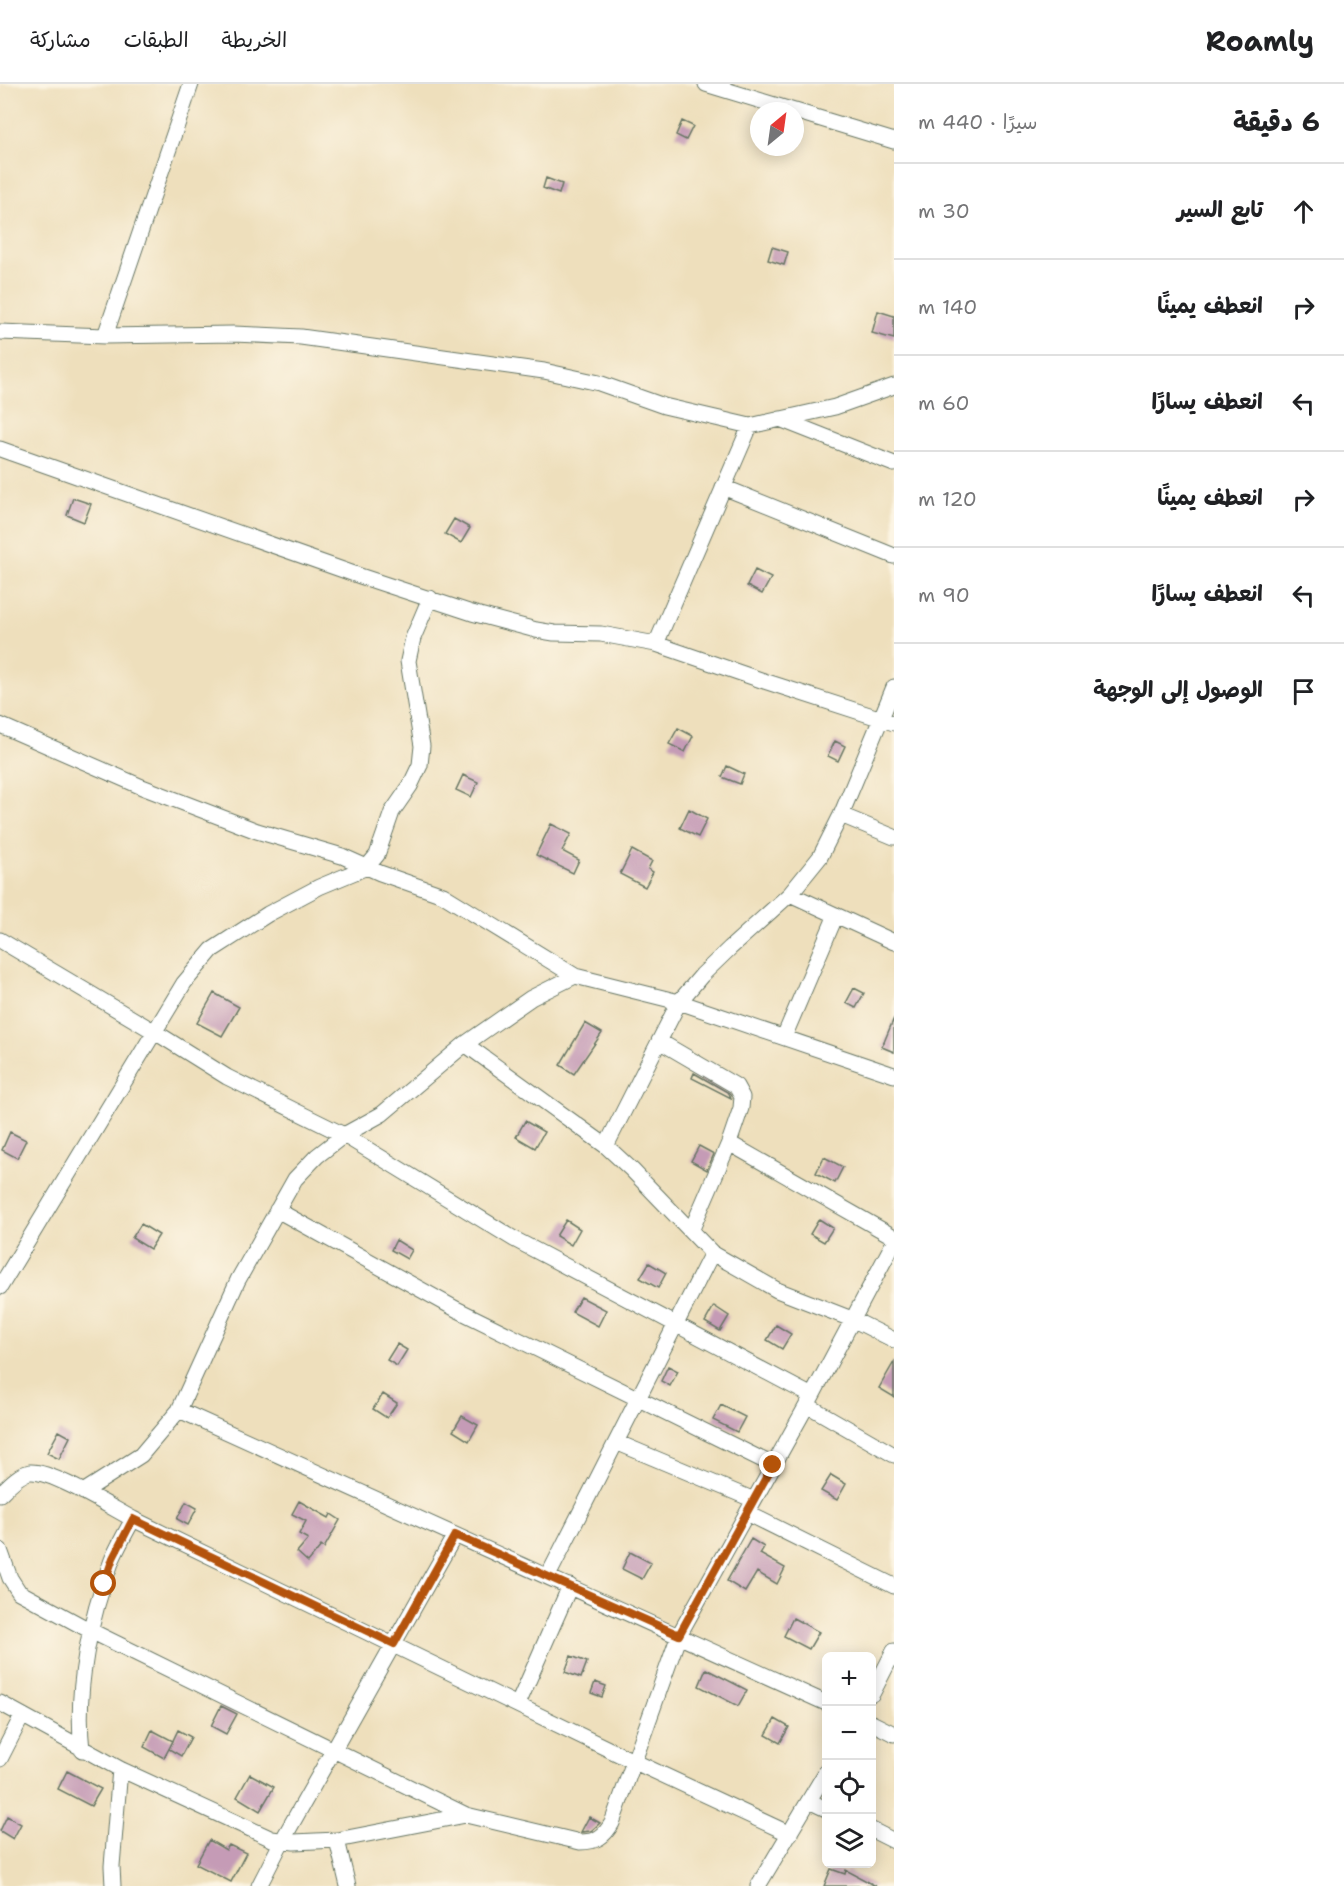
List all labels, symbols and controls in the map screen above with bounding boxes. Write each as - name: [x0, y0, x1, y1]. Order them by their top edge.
- text: Roamly: [1206, 22, 1314, 60]
- text: مشاركة: [30, 26, 91, 54]
- text: الطبقات: [124, 26, 189, 54]
- text: الخريطة: [222, 26, 287, 54]
- north arrow: [750, 102, 804, 156]
- text: 6 دقيقة: [1233, 104, 1320, 139]
- text: سيرًا · 440 m: [918, 109, 1037, 135]
- text: تابع السير: [1177, 195, 1263, 224]
- icon: ahead: [1287, 195, 1320, 228]
- text: 30 m: [918, 198, 970, 224]
- text: انعطف يمينًا: [1157, 291, 1263, 320]
- icon: right: [1287, 291, 1320, 324]
- text: 140 m: [918, 294, 977, 320]
- text: انعطف يسارًا: [1151, 387, 1263, 416]
- icon: left: [1287, 387, 1320, 420]
- text: 60 m: [918, 390, 970, 416]
- text: انعطف يمينًا: [1157, 483, 1263, 512]
- icon: right: [1287, 483, 1320, 516]
- text: 120 m: [918, 486, 977, 512]
- text: انعطف يسارًا: [1151, 579, 1263, 608]
- icon: left: [1287, 579, 1320, 612]
- text: 90 m: [918, 582, 970, 608]
- text: الوصول إلى الوجهة: [1093, 675, 1263, 704]
- icon: arrive: [1287, 675, 1320, 708]
- route end: [759, 1451, 785, 1477]
- route start: [90, 1570, 116, 1596]
- map controls: [822, 1652, 876, 1868]
- button: +: [822, 1652, 876, 1706]
- button: −: [822, 1706, 876, 1760]
- button: locate: [822, 1760, 876, 1814]
- button: layers: [822, 1814, 876, 1868]

